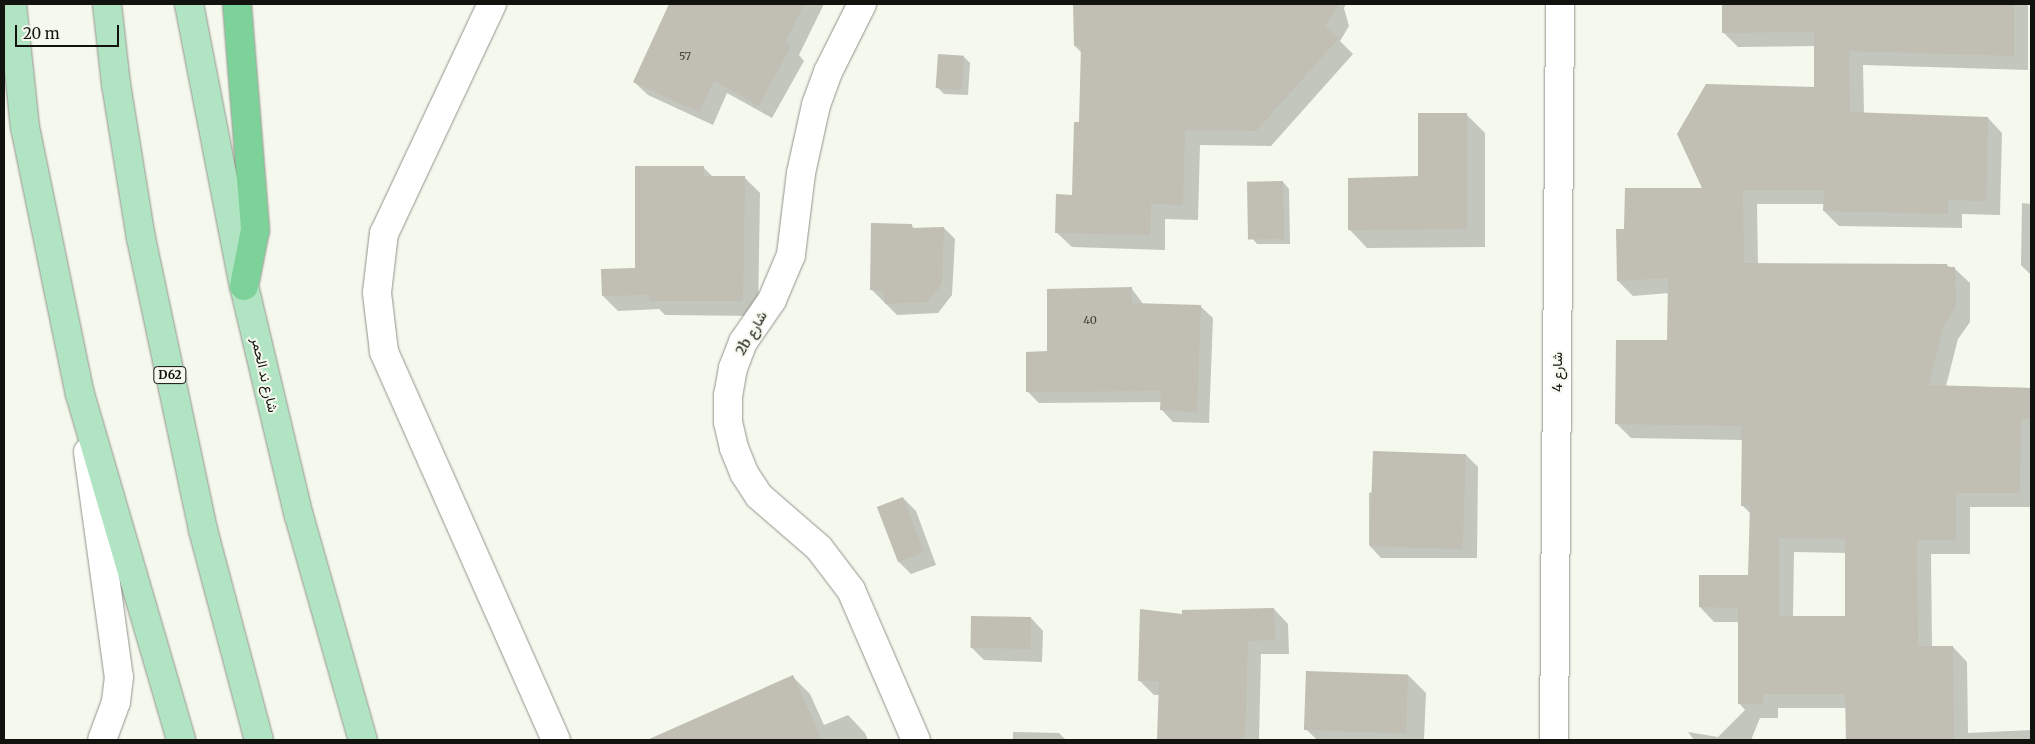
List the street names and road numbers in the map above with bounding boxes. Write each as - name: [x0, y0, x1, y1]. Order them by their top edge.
- street label: 2b شارع: [732, 308, 770, 358]
- street label: شارع ند الحمر: [248, 336, 282, 414]
- street label: شارع 4: [1549, 352, 1565, 392]
- road number: D62: [152, 366, 188, 384]

